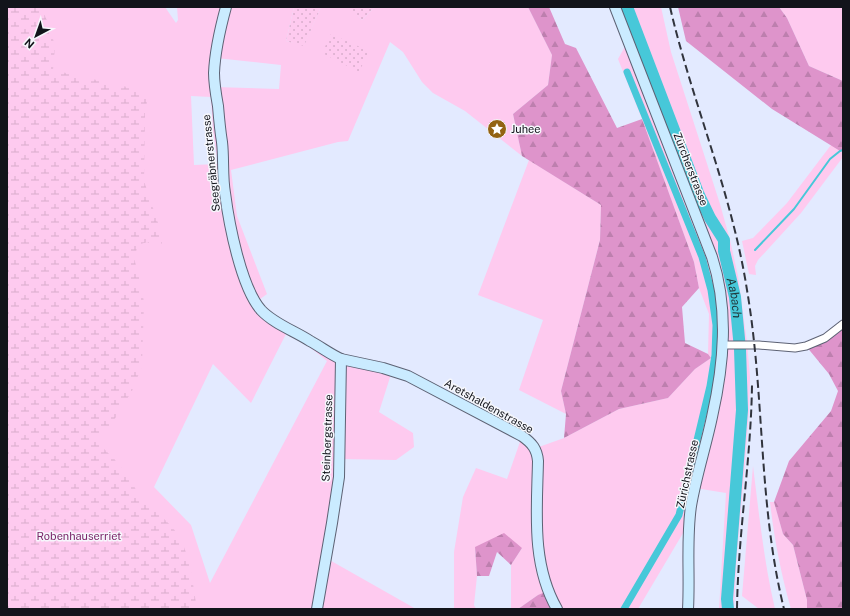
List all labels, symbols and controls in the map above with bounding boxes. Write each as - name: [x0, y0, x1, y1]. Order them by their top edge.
- north arrow: [16, 16, 56, 56]
- text: N: [22, 36, 37, 51]
- street label: Seegräbnerstrasse: [200, 114, 222, 212]
- place icon: Juhee: [486, 118, 508, 140]
- place label: Juhee: [511, 123, 541, 135]
- street label: Zürcherstrasse: [671, 131, 711, 207]
- water label: Aabach: [724, 276, 744, 319]
- street label: Aretshaldenstrasse: [443, 377, 535, 435]
- street label: Steinbergstrasse: [319, 394, 335, 482]
- street label: Zürichstrasse: [674, 439, 700, 509]
- park label: Robenhauserriet: [37, 530, 121, 542]

